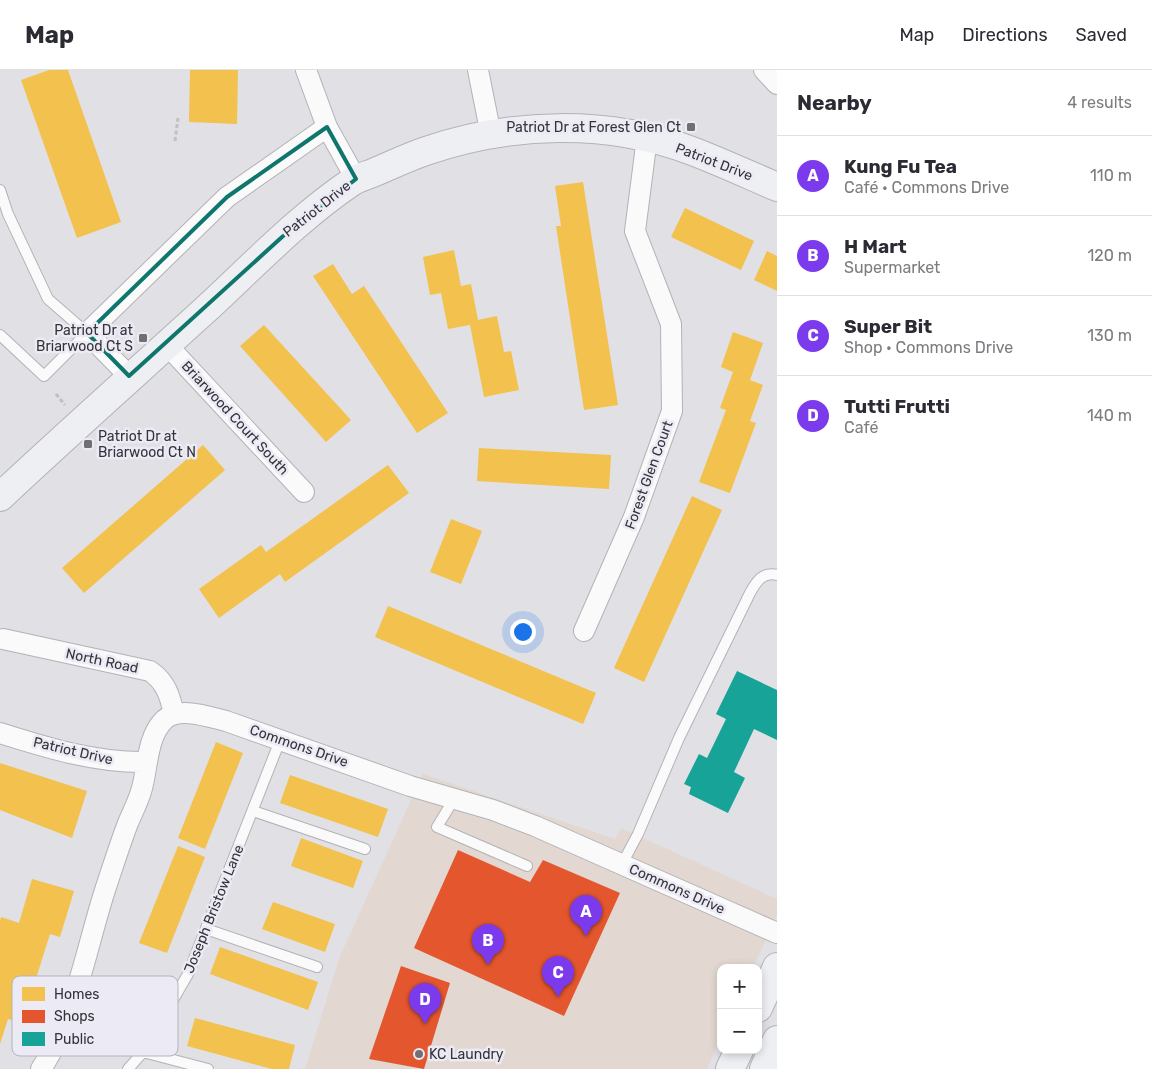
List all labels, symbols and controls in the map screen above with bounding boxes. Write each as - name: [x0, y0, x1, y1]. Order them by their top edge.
- text: Map: [25, 21, 74, 49]
- text: Map: [899, 24, 934, 46]
- text: Directions: [962, 24, 1048, 46]
- text: Saved: [1076, 24, 1127, 46]
- text: Nearby: [797, 90, 872, 115]
- text: 4 results: [1067, 93, 1132, 112]
- place label: Patriot Dr at Forest Glen Ct: [506, 119, 682, 136]
- marker: Patriot Dr at Forest Glen Ct: [685, 121, 697, 133]
- street label: Patriot Drive: [673, 140, 755, 185]
- text: Kung Fu Tea: [844, 155, 957, 178]
- text: A: [807, 166, 819, 185]
- text: 110 m: [1090, 166, 1132, 185]
- street label: Patriot Drive: [280, 177, 354, 241]
- text: Café · Commons Drive: [844, 178, 1009, 197]
- text: H Mart: [844, 235, 907, 258]
- text: B: [807, 246, 819, 265]
- text: 120 m: [1087, 246, 1132, 265]
- text: Supermarket: [844, 258, 940, 277]
- text: Super Bit: [844, 315, 932, 338]
- place label: Patriot Dr at Briarwood Ct S: [36, 322, 134, 355]
- text: C: [807, 326, 819, 345]
- text: 130 m: [1087, 326, 1132, 345]
- marker: Patriot Dr at Briarwood Ct S: [137, 332, 149, 344]
- text: Shop · Commons Drive: [844, 338, 1013, 357]
- street label: Briarwood Court South: [178, 358, 292, 478]
- text: Tutti Frutti: [844, 395, 950, 418]
- text: D: [807, 406, 819, 425]
- text: 140 m: [1087, 406, 1132, 425]
- street label: Forest Glen Court: [621, 418, 677, 532]
- text: Café: [844, 418, 878, 437]
- place label: Patriot Dr at Briarwood Ct N: [98, 428, 196, 461]
- marker: Patriot Dr at Briarwood Ct N: [82, 438, 94, 450]
- your location: [510, 619, 536, 645]
- street label: North Road: [64, 645, 140, 677]
- street label: Commons Drive: [248, 721, 351, 771]
- street label: Patriot Drive: [31, 734, 115, 768]
- street label: Joseph Bristow Lane: [180, 842, 248, 976]
- street label: Commons Drive: [626, 860, 728, 918]
- pin: A: [570, 895, 602, 936]
- pin: B: [472, 924, 504, 965]
- pin: C: [542, 956, 574, 997]
- map controls: [717, 964, 762, 1054]
- button: +: [717, 964, 762, 1009]
- legend: [12, 976, 178, 1056]
- pin: D: [409, 983, 441, 1024]
- text: Homes: [54, 986, 99, 1003]
- text: Shops: [54, 1008, 95, 1025]
- button: −: [717, 1009, 762, 1054]
- text: Public: [54, 1031, 95, 1048]
- place label: KC Laundry: [429, 1046, 504, 1063]
- marker: KC Laundry: [413, 1048, 425, 1060]

